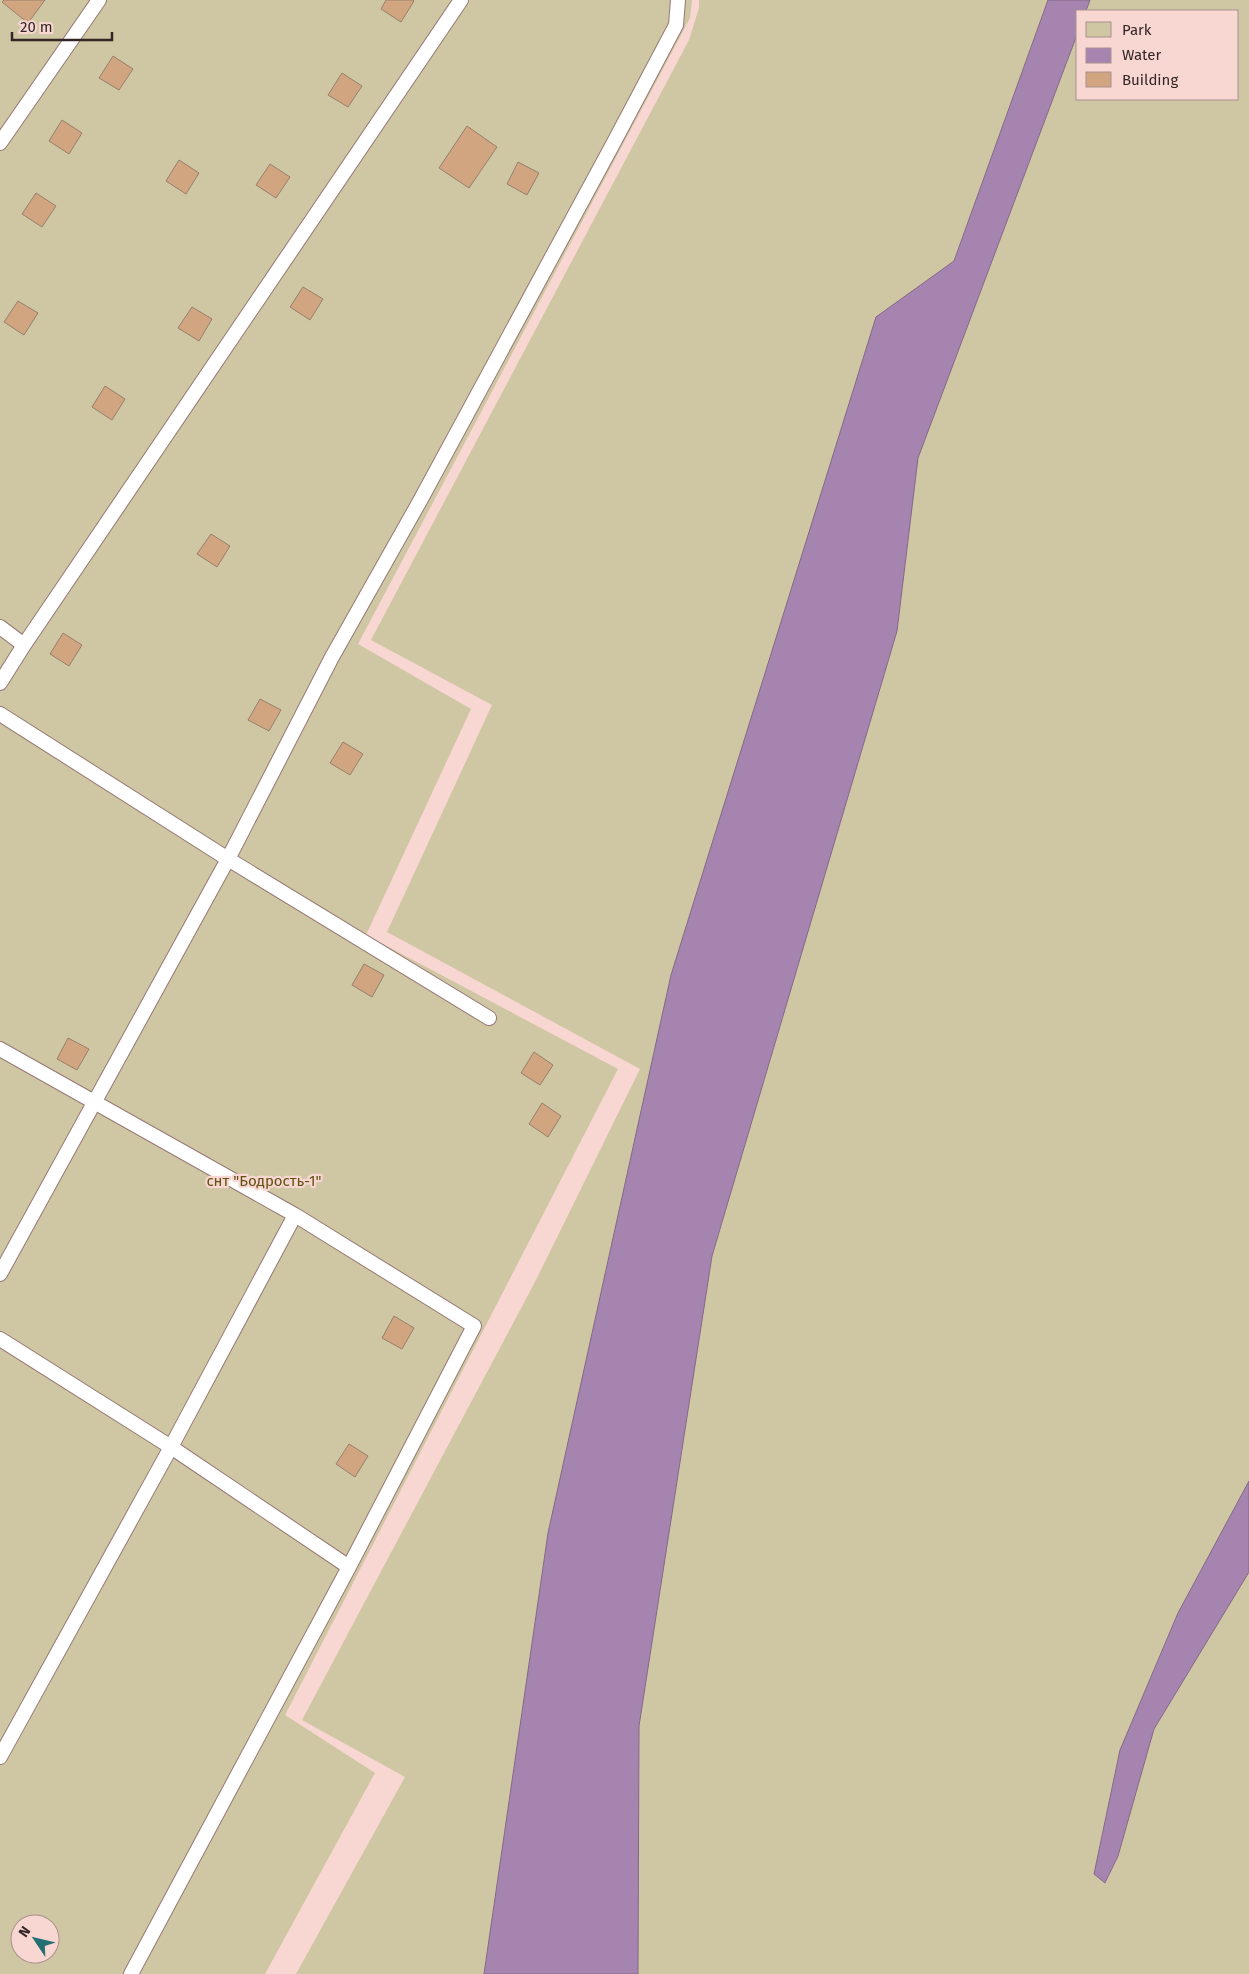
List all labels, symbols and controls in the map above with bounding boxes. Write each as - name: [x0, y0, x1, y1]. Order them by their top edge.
- scale bar: [12, 10, 112, 42]
- legend: [1076, 10, 1239, 100]
- text: 20 m: [20, 18, 53, 36]
- text: Park: [1122, 21, 1152, 39]
- text: Water: [1122, 46, 1161, 64]
- text: Building: [1122, 71, 1178, 89]
- park label: снт "Бодрость-1": [206, 1172, 322, 1190]
- north arrow: [10, 1914, 60, 1964]
- text: N: [15, 1923, 34, 1941]

